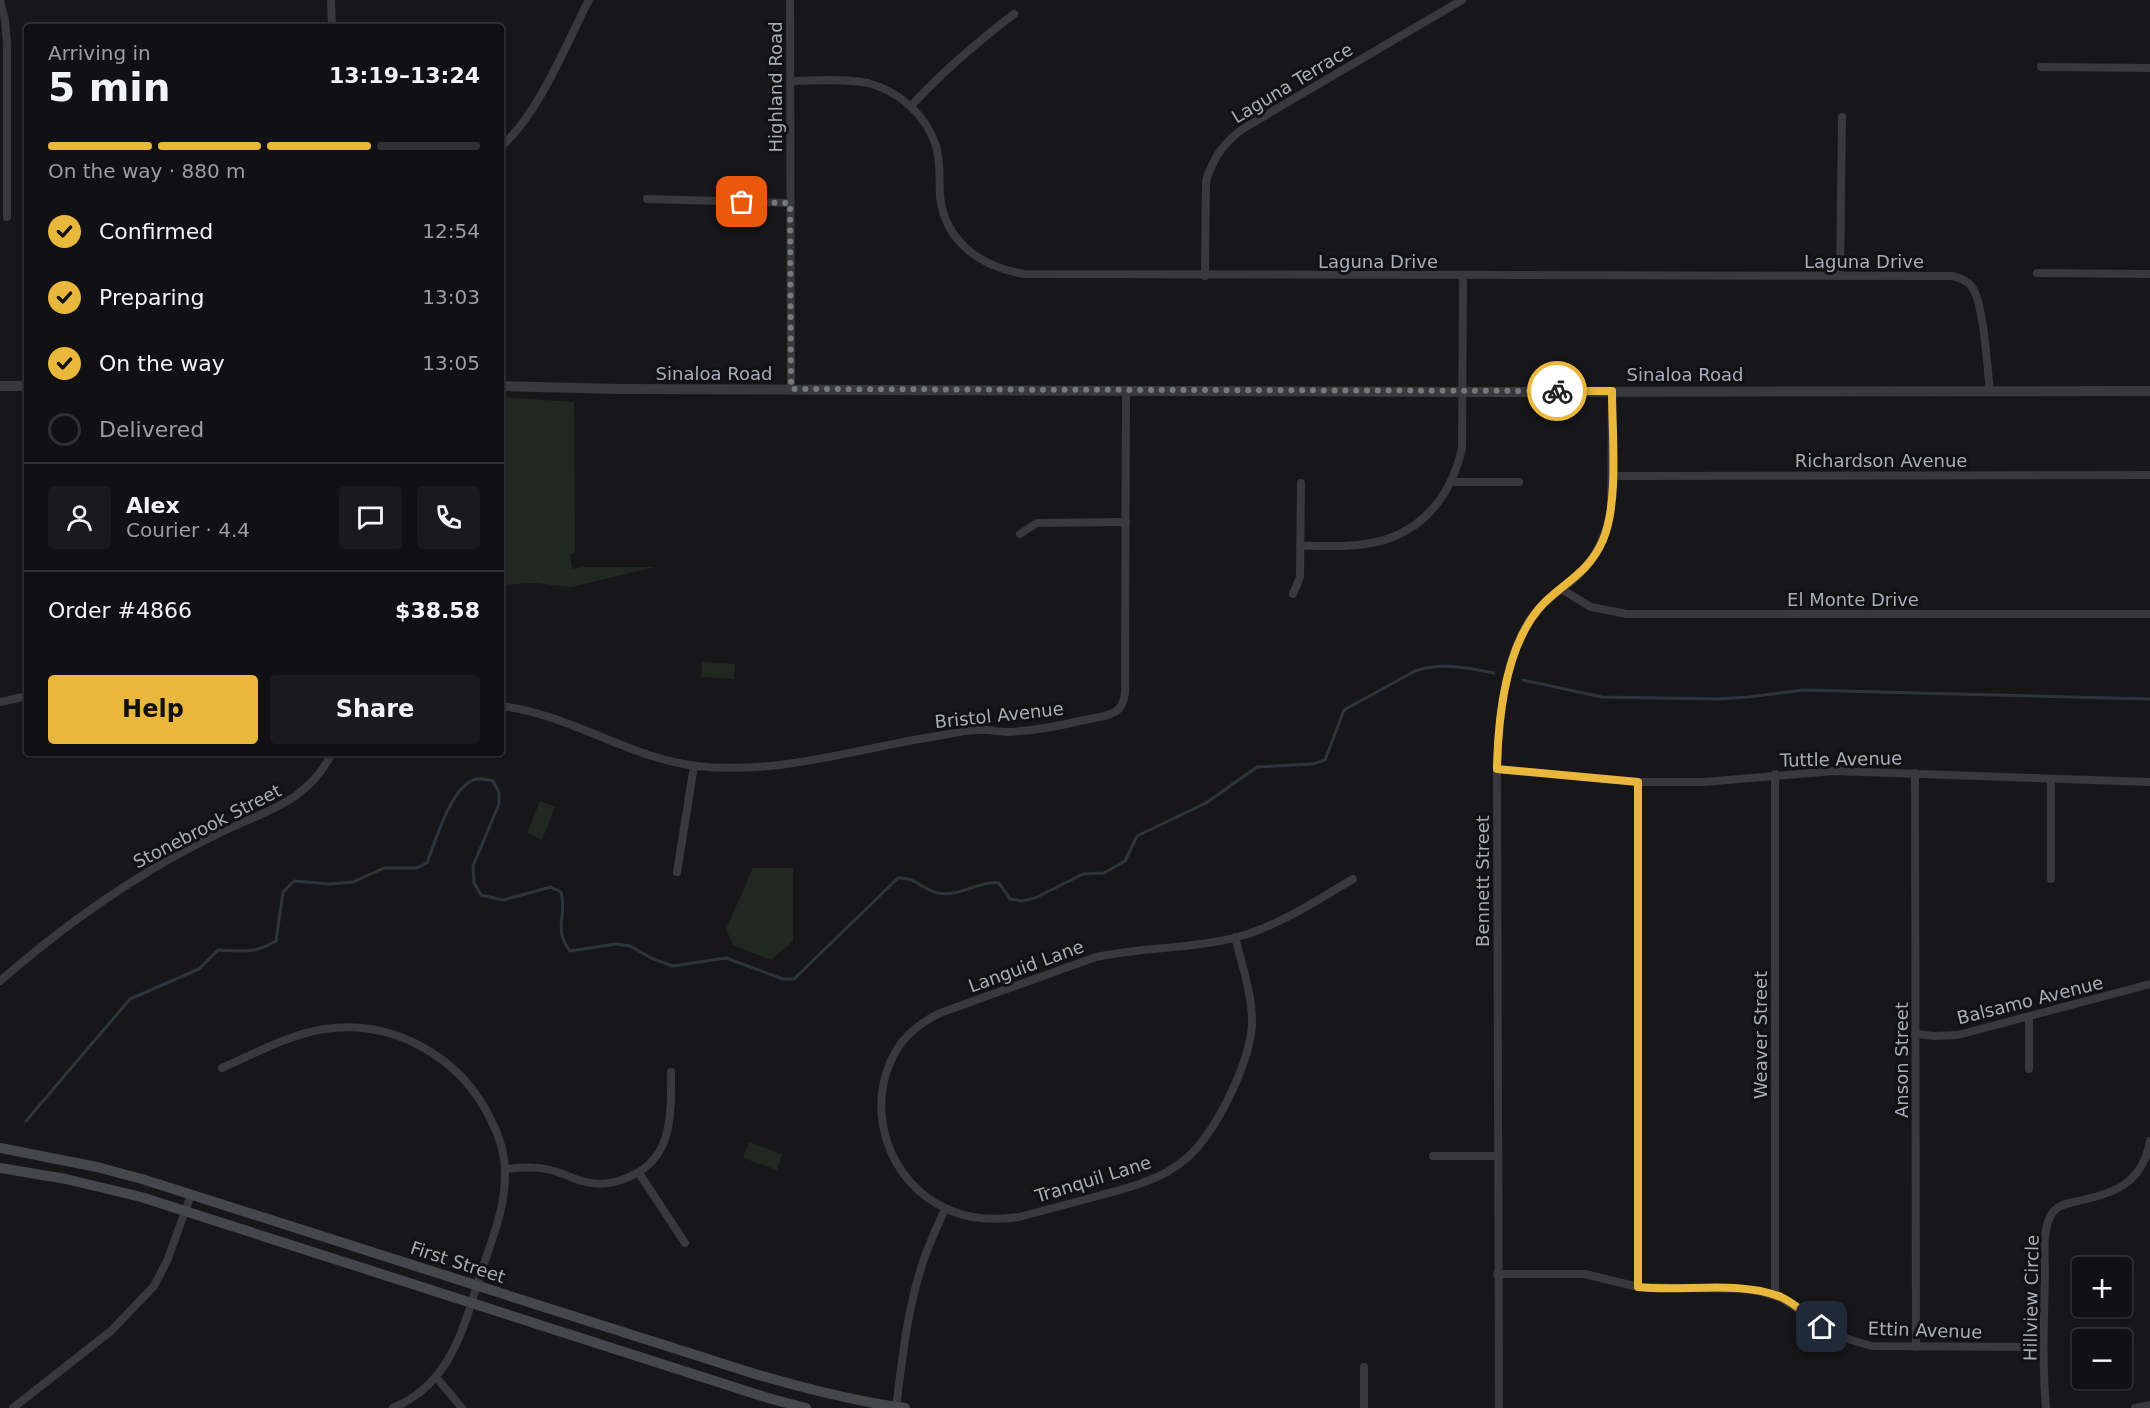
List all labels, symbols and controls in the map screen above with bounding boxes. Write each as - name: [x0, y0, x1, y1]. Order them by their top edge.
- street label: Highland Road: [765, 21, 786, 153]
- street label: Laguna Terrace: [1228, 39, 1356, 127]
- text: Arriving in: [48, 41, 151, 65]
- text: 13:19–13:24: [329, 63, 480, 88]
- text: 5 min: [48, 65, 170, 110]
- text: On the way · 880 m: [48, 159, 246, 183]
- pin: [716, 176, 767, 227]
- icon: bag: [725, 185, 758, 218]
- icon: check: [48, 215, 81, 248]
- text: Confirmed: [99, 219, 213, 244]
- text: 12:54: [422, 219, 480, 243]
- street label: Laguna Drive: [1318, 251, 1438, 272]
- street label: Laguna Drive: [1804, 251, 1924, 272]
- icon: check: [48, 281, 81, 314]
- text: Preparing: [99, 285, 205, 310]
- text: 13:03: [422, 285, 480, 309]
- icon: check: [48, 347, 81, 380]
- text: On the way: [99, 351, 225, 376]
- text: 13:05: [422, 351, 480, 375]
- courier: [1527, 361, 1587, 421]
- street label: Sinaloa Road: [656, 363, 772, 384]
- street label: Sinaloa Road: [1627, 364, 1743, 385]
- icon: bike: [1541, 375, 1574, 408]
- text: Delivered: [99, 417, 204, 442]
- street label: Richardson Avenue: [1795, 450, 1967, 471]
- button: person: [48, 486, 111, 549]
- button: chat: [339, 486, 402, 549]
- button: phone: [417, 486, 480, 549]
- text: Alex: [126, 493, 180, 518]
- text: Courier · 4.4: [126, 518, 250, 542]
- street label: El Monte Drive: [1787, 589, 1919, 610]
- text: Order #4866: [48, 598, 192, 623]
- text: $38.58: [395, 598, 480, 623]
- button: Help: [48, 675, 258, 744]
- button: Share: [270, 675, 480, 744]
- street label: Bristol Avenue: [933, 698, 1065, 732]
- street label: Tuttle Avenue: [1779, 747, 1902, 771]
- street label: Stonebrook Street: [129, 780, 285, 872]
- street label: Bennett Street: [1472, 815, 1493, 947]
- street label: Languid Lane: [966, 935, 1086, 997]
- street label: Weaver Street: [1750, 971, 1771, 1099]
- street label: Balsamo Avenue: [1955, 972, 2105, 1028]
- street label: Anson Street: [1891, 1002, 1912, 1118]
- street label: Tranquil Lane: [1031, 1151, 1154, 1207]
- street label: Hillview Circle: [2019, 1235, 2043, 1361]
- street label: First Street: [408, 1237, 508, 1287]
- map controls: [2072, 1257, 2132, 1389]
- button: +: [2072, 1257, 2132, 1317]
- pin: [1796, 1301, 1847, 1352]
- icon: home: [1805, 1310, 1838, 1343]
- street label: Ettin Avenue: [1867, 1318, 1983, 1342]
- button: −: [2072, 1329, 2132, 1389]

